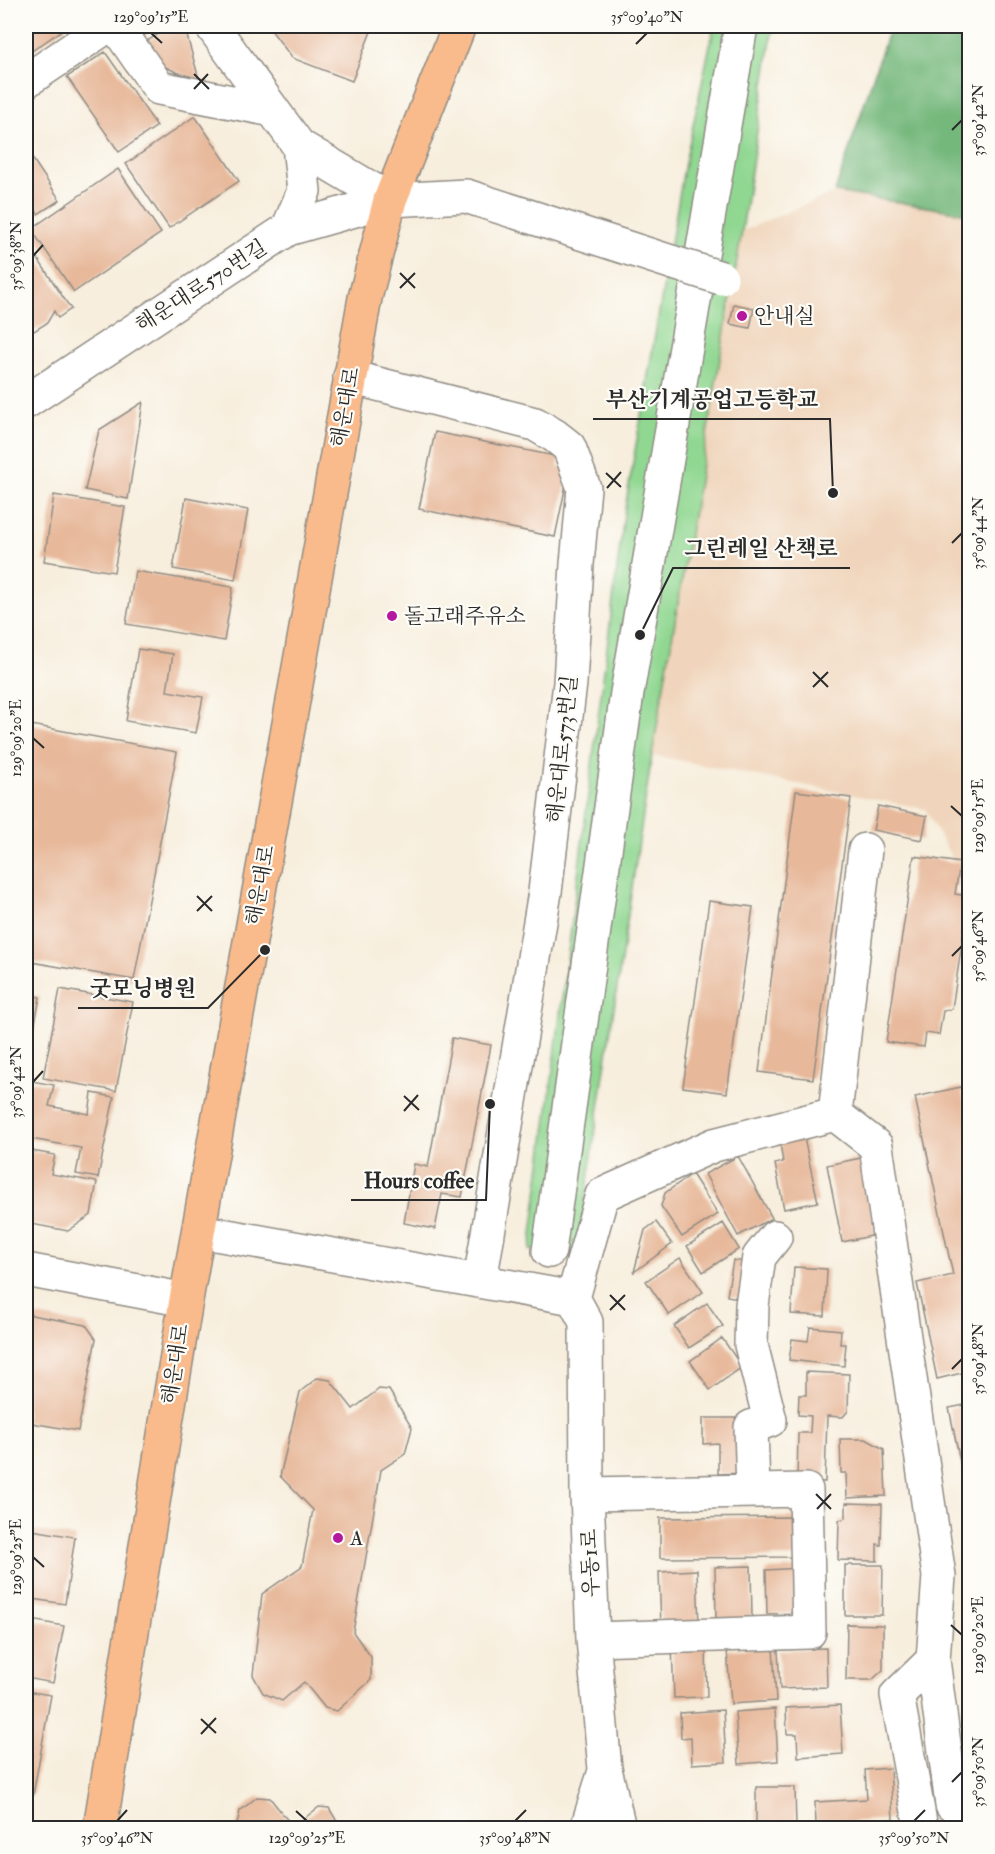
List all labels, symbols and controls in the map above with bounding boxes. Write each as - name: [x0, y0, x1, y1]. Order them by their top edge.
- text: 129°09'15"E: [114, 8, 188, 27]
- text: 35°09'40"N: [611, 8, 684, 27]
- text: 35°09'42"N: [969, 83, 988, 156]
- text: 35°09'38"N: [7, 221, 26, 291]
- street label: 해운대로570번길: [130, 234, 272, 339]
- place label: 안내실: [754, 303, 815, 330]
- marker: 안내실: [735, 309, 749, 323]
- street label: 해운대로: [325, 365, 366, 449]
- callout: 부산기계공업고등학교: [593, 379, 830, 419]
- text: 부산기계공업고등학교: [606, 386, 818, 414]
- text: 35°09'44"N: [969, 496, 988, 570]
- callout: 그린레일 산책로: [673, 528, 850, 568]
- text: 그린레일 산책로: [684, 535, 838, 563]
- place label: 돌고래주유소: [404, 603, 526, 630]
- marker: 돌고래주유소: [385, 609, 399, 623]
- street label: 해운대로573번길: [541, 674, 584, 824]
- text: 129°09'20"E: [7, 699, 26, 777]
- text: 129°09'15"E: [969, 779, 988, 853]
- street label: 해운대로: [240, 843, 281, 927]
- text: 35°09'46"N: [969, 909, 988, 982]
- callout: 굿모닝병원: [78, 968, 208, 1008]
- text: 굿모닝병원: [90, 975, 196, 1003]
- text: 35°09'42"N: [7, 1045, 26, 1118]
- callout: Hours coffee: [351, 1160, 486, 1200]
- text: Hours coffee: [364, 1167, 475, 1195]
- street label: 해운대로: [156, 1322, 195, 1406]
- text: 35°09'48"N: [969, 1322, 988, 1395]
- text: 129°09'25"E: [7, 1518, 26, 1595]
- place label: A: [349, 1525, 363, 1552]
- street label: 우동1로: [576, 1528, 605, 1598]
- marker: A: [331, 1531, 345, 1545]
- text: 129°09'20"E: [969, 1596, 988, 1674]
- text: 35°09'50"N: [969, 1736, 988, 1808]
- text: 35°09'46"N: [81, 1829, 154, 1848]
- text: 129°09'25"E: [269, 1829, 346, 1848]
- text: 35°09'48"N: [479, 1829, 552, 1848]
- text: 35°09'50"N: [879, 1829, 950, 1848]

